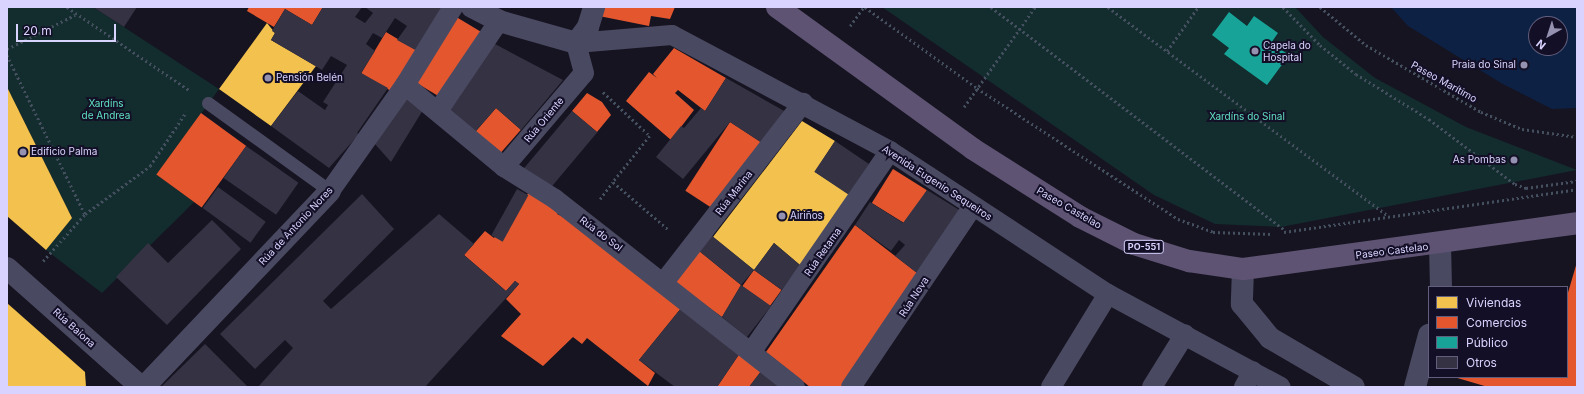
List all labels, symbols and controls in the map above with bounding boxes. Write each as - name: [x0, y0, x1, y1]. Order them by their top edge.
- scale bar: [18, 16, 118, 42]
- north arrow: [1528, 16, 1568, 56]
- text: 20 m: [23, 23, 52, 38]
- text: N: [1533, 36, 1549, 53]
- place label: Capela do Hospital: [1263, 39, 1311, 62]
- marker: Capela do Hospital: [1250, 46, 1260, 56]
- street label: Paseo Marítimo: [1409, 59, 1479, 105]
- place label: Praia do Sinal: [1452, 59, 1516, 71]
- marker: Praia do Sinal: [1519, 60, 1529, 70]
- place label: Pensión Belén: [276, 72, 343, 84]
- marker: Pensión Belén: [263, 73, 273, 83]
- street label: Rúa Oriente: [522, 95, 566, 145]
- park label: Xardíns de Andrea: [82, 97, 130, 120]
- park label: Xardíns do Sinal: [1209, 111, 1285, 123]
- street label: Avenida Eugenio Sequeiros: [880, 143, 994, 223]
- place label: Edificio Palma: [31, 146, 97, 158]
- marker: Edificio Palma: [18, 147, 28, 157]
- place label: As Pombas: [1453, 154, 1506, 166]
- marker: As Pombas: [1509, 155, 1519, 165]
- street label: Rúa Marina: [713, 168, 755, 218]
- street label: Rúa de Antonio Nores: [257, 184, 335, 268]
- street label: Paseo Castelao: [1034, 185, 1104, 231]
- place label: Airiños: [790, 210, 823, 222]
- marker: Airiños: [777, 211, 787, 221]
- street label: Rúa do Sol: [577, 214, 625, 254]
- street label: Rúa Retama: [802, 226, 844, 278]
- road number: PO-551: [1123, 240, 1165, 254]
- street label: Paseo Castelao: [1355, 241, 1429, 261]
- street label: Rúa Nova: [897, 275, 931, 319]
- legend: [1428, 286, 1568, 378]
- text: Viviendas: [1466, 295, 1521, 310]
- street label: Rúa Baiona: [50, 306, 98, 350]
- text: Comercios: [1466, 315, 1527, 330]
- text: Público: [1466, 335, 1508, 350]
- text: Otros: [1466, 355, 1497, 370]

